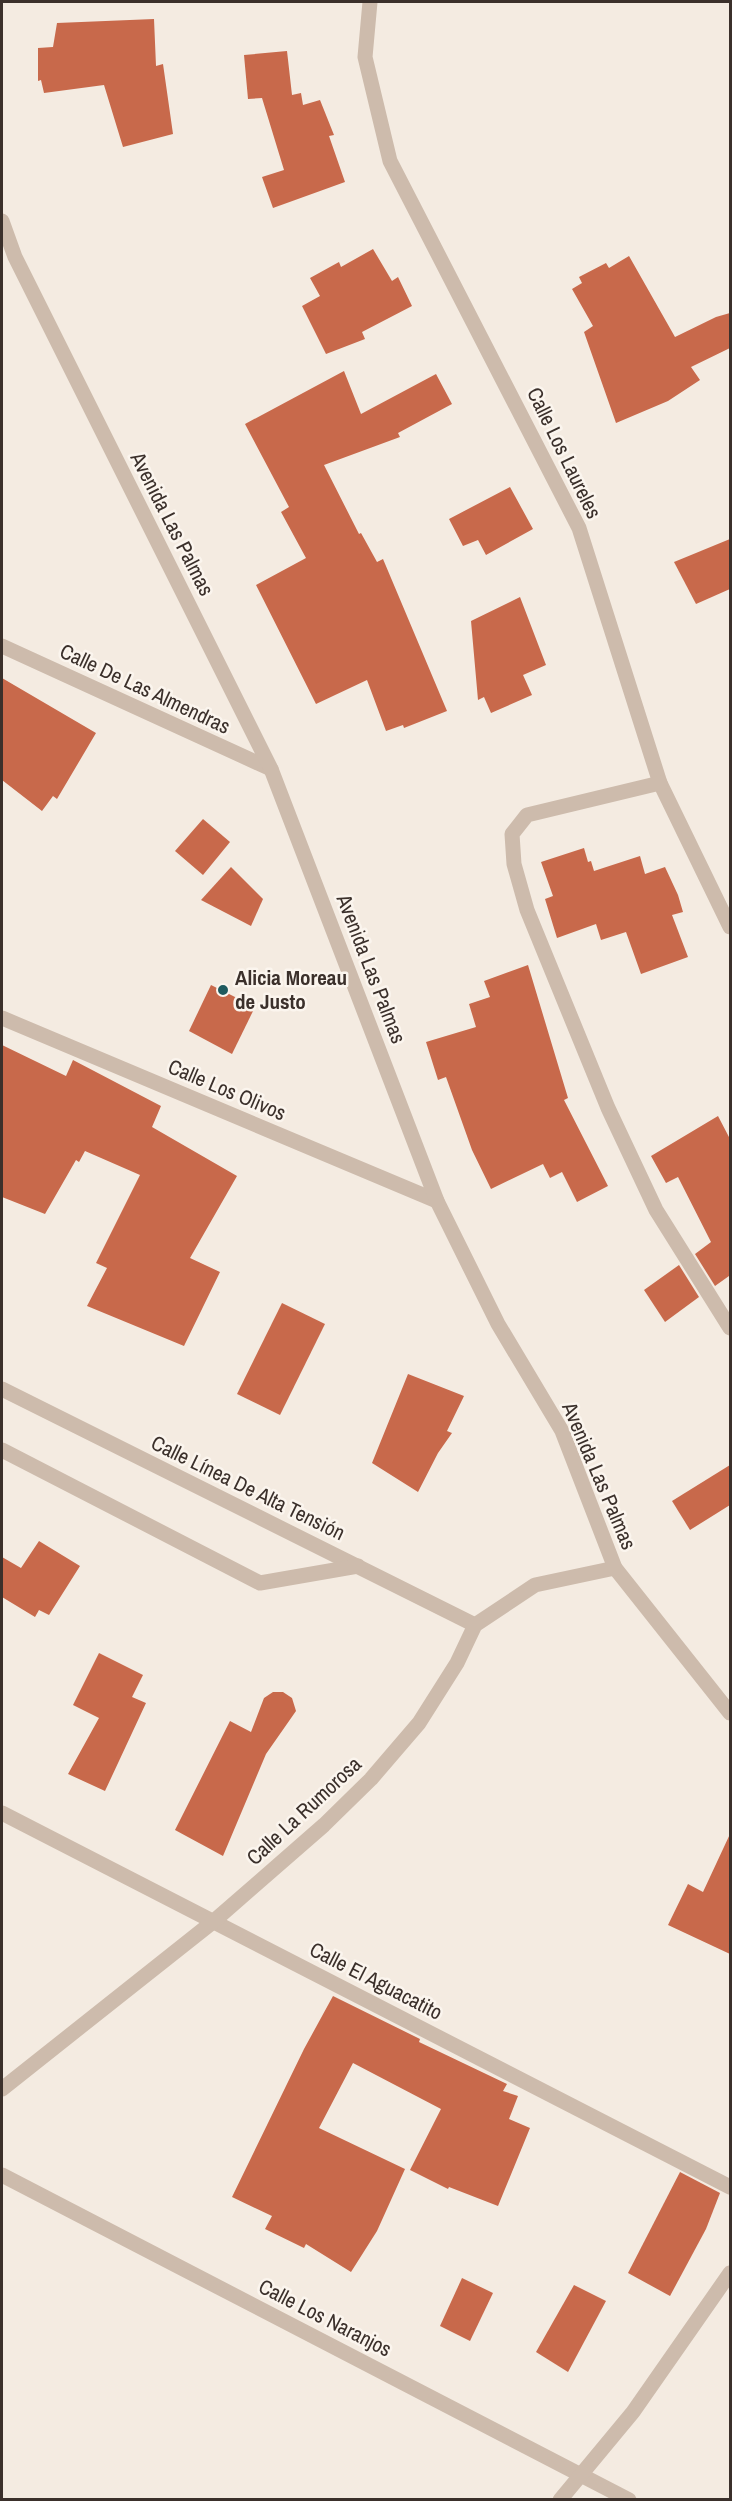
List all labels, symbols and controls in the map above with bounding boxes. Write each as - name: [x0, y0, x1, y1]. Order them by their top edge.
- street label: Calle Los Laureles: [520, 382, 609, 523]
- street label: Avenida Las Palmas: [123, 446, 221, 601]
- street label: Calle De Las Almendras: [55, 636, 235, 741]
- street label: Avenida Las Palmas: [329, 889, 413, 1048]
- place label: Alicia Moreau de Justo: [235, 963, 347, 1016]
- marker: Alicia Moreau de Justo: [216, 983, 230, 997]
- street label: Calle Los Olivos: [164, 1052, 291, 1127]
- street label: Avenida Las Palmas: [555, 1397, 644, 1554]
- street label: Calle Línea De Alta Tensión: [146, 1428, 350, 1547]
- street label: Calle La Rumorosa: [240, 1749, 368, 1871]
- street label: Calle El Aguacatito: [305, 1935, 448, 2027]
- street label: Calle Los Naranjos: [254, 2272, 397, 2363]

